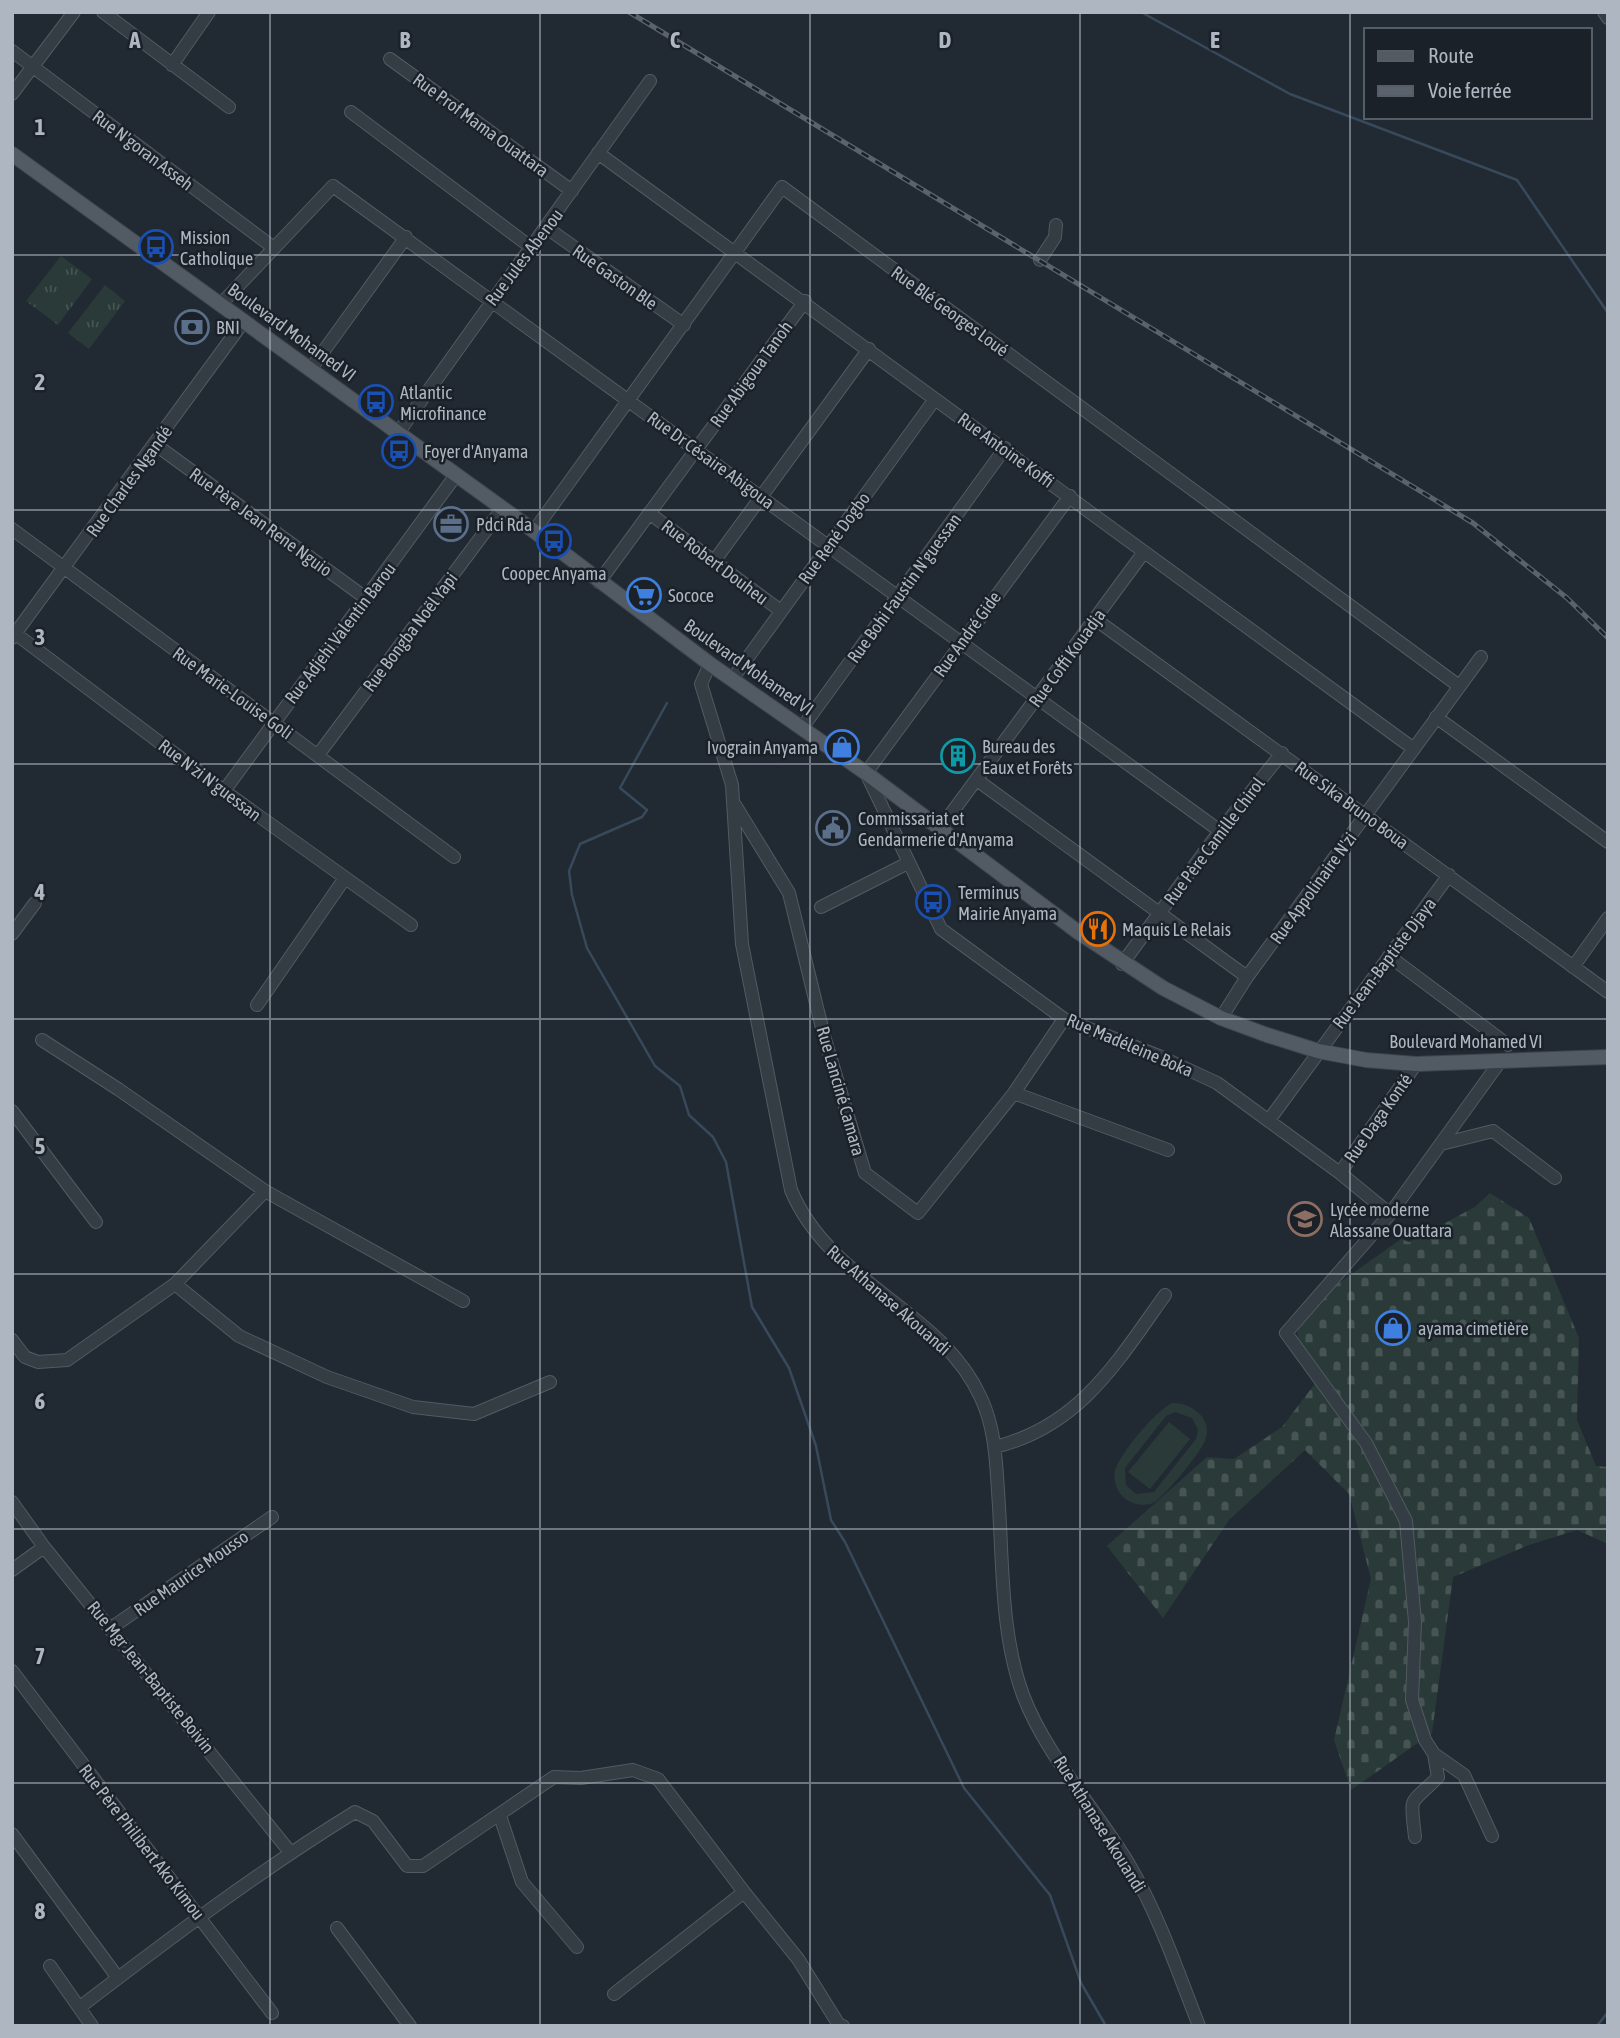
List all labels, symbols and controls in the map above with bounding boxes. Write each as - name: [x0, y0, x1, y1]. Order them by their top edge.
- text: A: [128, 27, 141, 53]
- text: B: [400, 27, 411, 53]
- text: C: [670, 27, 681, 53]
- text: D: [939, 27, 952, 53]
- text: E: [1210, 27, 1220, 53]
- legend: [1364, 28, 1592, 119]
- text: Route: [1428, 43, 1474, 67]
- street label: Rue Prof Mama Ouattara: [409, 69, 553, 181]
- text: Voie ferrée: [1428, 78, 1511, 102]
- street label: Rue N'goran Asseh: [88, 105, 198, 195]
- text: 1: [35, 114, 46, 140]
- street label: Rue Jules Abenou: [481, 204, 567, 310]
- place label: Mission Catholique: [180, 227, 253, 269]
- bus stop icon: Mission Catholique: [137, 228, 175, 266]
- street label: Rue Gaston Ble: [569, 240, 661, 314]
- street label: Rue Blé Georges Loué: [887, 261, 1013, 361]
- street label: Boulevard Mohamed VI: [224, 278, 360, 386]
- bank icon: BNI: [173, 308, 211, 346]
- place label: BNI: [216, 317, 240, 338]
- street label: Rue Abigoua Tanoh: [705, 317, 797, 431]
- text: 2: [35, 369, 45, 395]
- place label: Atlantic Microfinance: [400, 382, 486, 424]
- bus stop icon: Atlantic Microfinance: [357, 383, 395, 421]
- street label: Rue Dr Césaire Abigoua: [643, 407, 779, 513]
- street label: Rue Antoine Koffi: [954, 408, 1058, 492]
- street label: Rue Charles Ngandé: [82, 421, 176, 541]
- bus stop icon: Foyer d'Anyama: [380, 432, 418, 470]
- place label: Foyer d'Anyama: [424, 441, 528, 462]
- street label: Rue Père Jean Rene Nguio: [186, 463, 336, 581]
- street label: Rue René Dogbo: [794, 488, 874, 588]
- office icon: Pdci Rda: [432, 505, 470, 543]
- street label: Rue Bohi Faustin N'guessan: [843, 509, 965, 667]
- place label: Pdci Rda: [476, 514, 532, 535]
- street label: Rue Robert Douheu: [658, 515, 772, 609]
- bus stop icon: Coopec Anyama: [535, 522, 573, 560]
- street label: Rue Adjehi Valentin Barou: [280, 558, 400, 708]
- place label: Coopec Anyama: [501, 563, 607, 584]
- street label: Rue Bongba Noël Yapi: [358, 568, 462, 696]
- supermarket icon: Sococe: [625, 576, 663, 614]
- place label: Sococe: [668, 585, 714, 606]
- street label: Rue André Gide: [929, 587, 1005, 681]
- street label: Rue Coffi Kouadja: [1024, 605, 1110, 711]
- street label: Boulevard Mohamed VI: [680, 614, 818, 720]
- text: 3: [35, 624, 45, 650]
- street label: Rue Marie-Louise Goli: [169, 642, 297, 744]
- shop icon: Ivograin Anyama: [823, 728, 861, 766]
- street label: Rue N'zi N'guessan: [155, 735, 265, 825]
- place label: Bureau des Eaux et Forêts: [982, 736, 1073, 778]
- place label: Ivograin Anyama: [707, 737, 818, 758]
- building icon: Bureau des Eaux et Forêts: [939, 737, 977, 775]
- street label: Rue Sika Bruno Boua: [1291, 757, 1413, 853]
- street label: Rue Père Camille Chirol: [1159, 773, 1269, 909]
- place label: Commissariat et Gendarmerie d'Anyama: [858, 808, 1014, 850]
- public building icon: Commissariat et Gendarmerie d'Anyama: [814, 809, 852, 847]
- street label: Rue Appolinaire N'zi: [1265, 828, 1361, 948]
- text: 4: [34, 879, 46, 905]
- place label: Terminus Mairie Anyama: [958, 882, 1057, 924]
- bus stop icon: Terminus Mairie Anyama: [914, 883, 952, 921]
- street label: Rue Jean-Baptiste Djaya: [1328, 893, 1440, 1033]
- restaurant icon: Maquis Le Relais: [1079, 910, 1117, 948]
- place label: Maquis Le Relais: [1122, 919, 1231, 940]
- street label: Rue Madéleine Boka: [1064, 1009, 1196, 1081]
- street label: Rue Lanciné Camara: [812, 1024, 870, 1158]
- street label: Boulevard Mohamed VI: [1389, 1031, 1543, 1052]
- street label: Rue Daga Konté: [1340, 1069, 1416, 1167]
- text: 5: [35, 1133, 46, 1159]
- place label: Lycée moderne Alassane Ouattara: [1330, 1199, 1452, 1241]
- school or university icon: Lycée moderne Alassane Ouattara: [1286, 1200, 1324, 1238]
- street label: Rue Athanase Akouandi: [823, 1241, 955, 1359]
- shop icon: ayama cimetière: [1374, 1309, 1412, 1347]
- place label: ayama cimetière: [1418, 1318, 1529, 1339]
- text: 6: [35, 1388, 46, 1414]
- street label: Rue Maurice Mousso: [130, 1526, 252, 1620]
- street label: Rue Mgr Jean-Baptiste Boivin: [83, 1597, 219, 1757]
- text: 7: [35, 1643, 45, 1669]
- street label: Rue Athanase Akouandi: [1050, 1752, 1150, 1896]
- street label: Rue Père Philibert Ako Kimou: [75, 1760, 209, 1924]
- text: 8: [35, 1898, 46, 1924]

